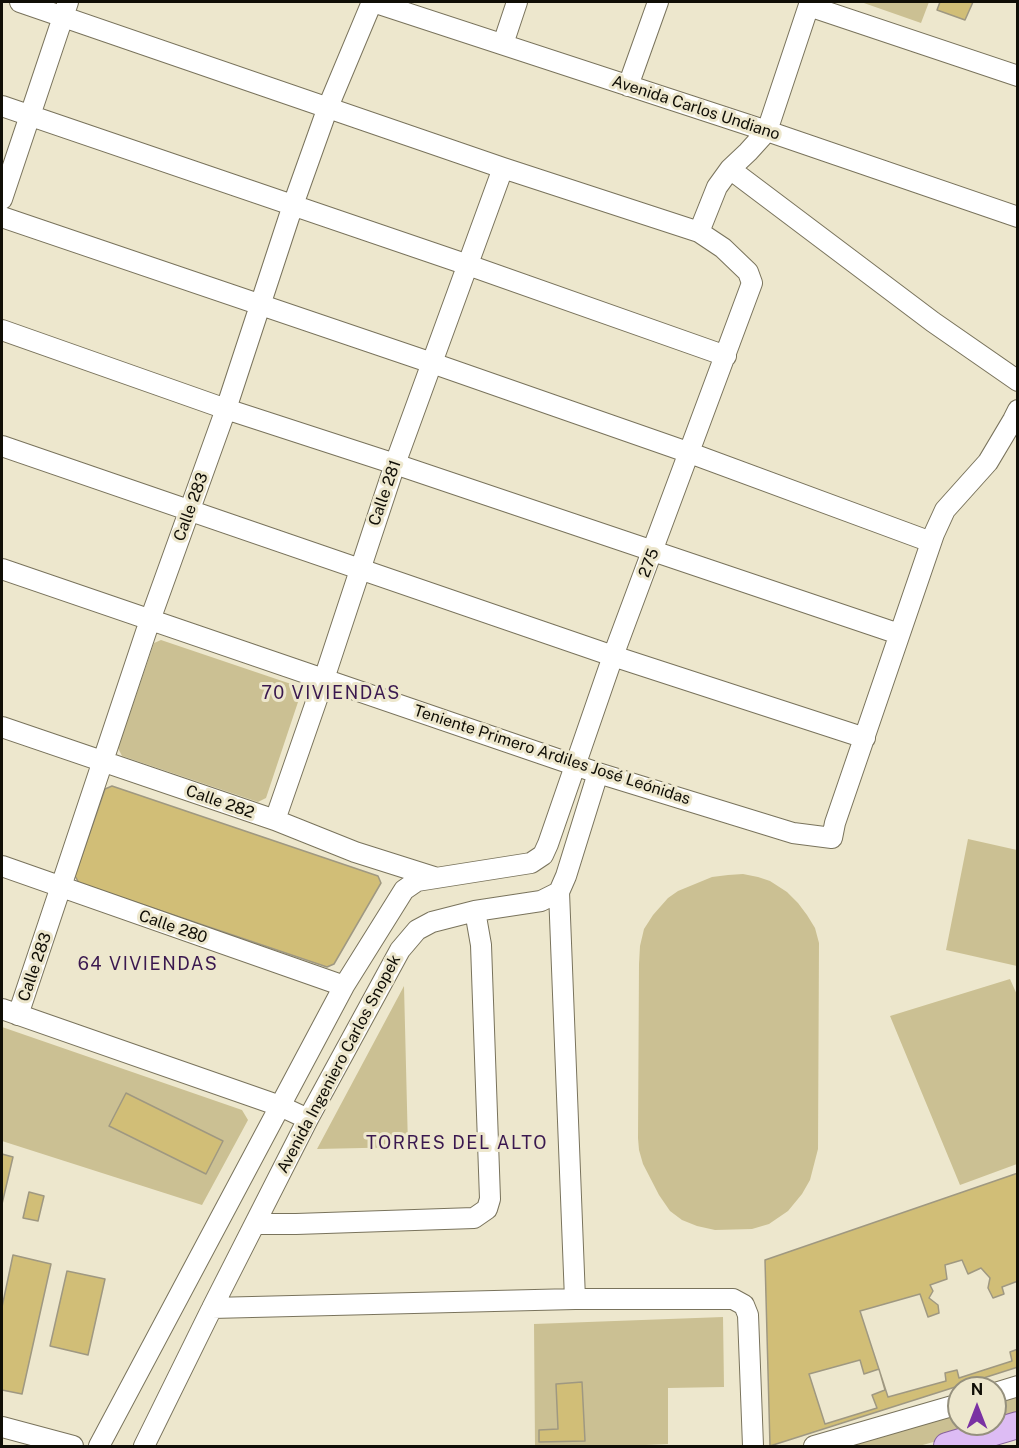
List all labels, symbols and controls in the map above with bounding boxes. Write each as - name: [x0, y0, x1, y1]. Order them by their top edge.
- street label: Avenida Carlos Undiano: [610, 72, 782, 144]
- street label: Calle 281: [365, 458, 405, 528]
- street label: Calle 283: [170, 470, 212, 544]
- street label: 275: [635, 546, 663, 580]
- district label: 70 VIVIENDAS: [261, 682, 401, 704]
- street label: Teniente Primero Ardiles José Leónidas: [411, 701, 693, 809]
- street label: Calle 282: [183, 781, 257, 823]
- street label: Calle 280: [136, 906, 210, 948]
- street label: Calle 283: [14, 930, 56, 1004]
- street label: Avenida Ingeniero Carlos Snopek: [273, 951, 405, 1177]
- district label: 64 VIVIENDAS: [78, 953, 218, 975]
- district label: TORRES DEL ALTO: [366, 1132, 548, 1154]
- north arrow: [947, 1376, 1007, 1436]
- text: N: [971, 1380, 983, 1399]

